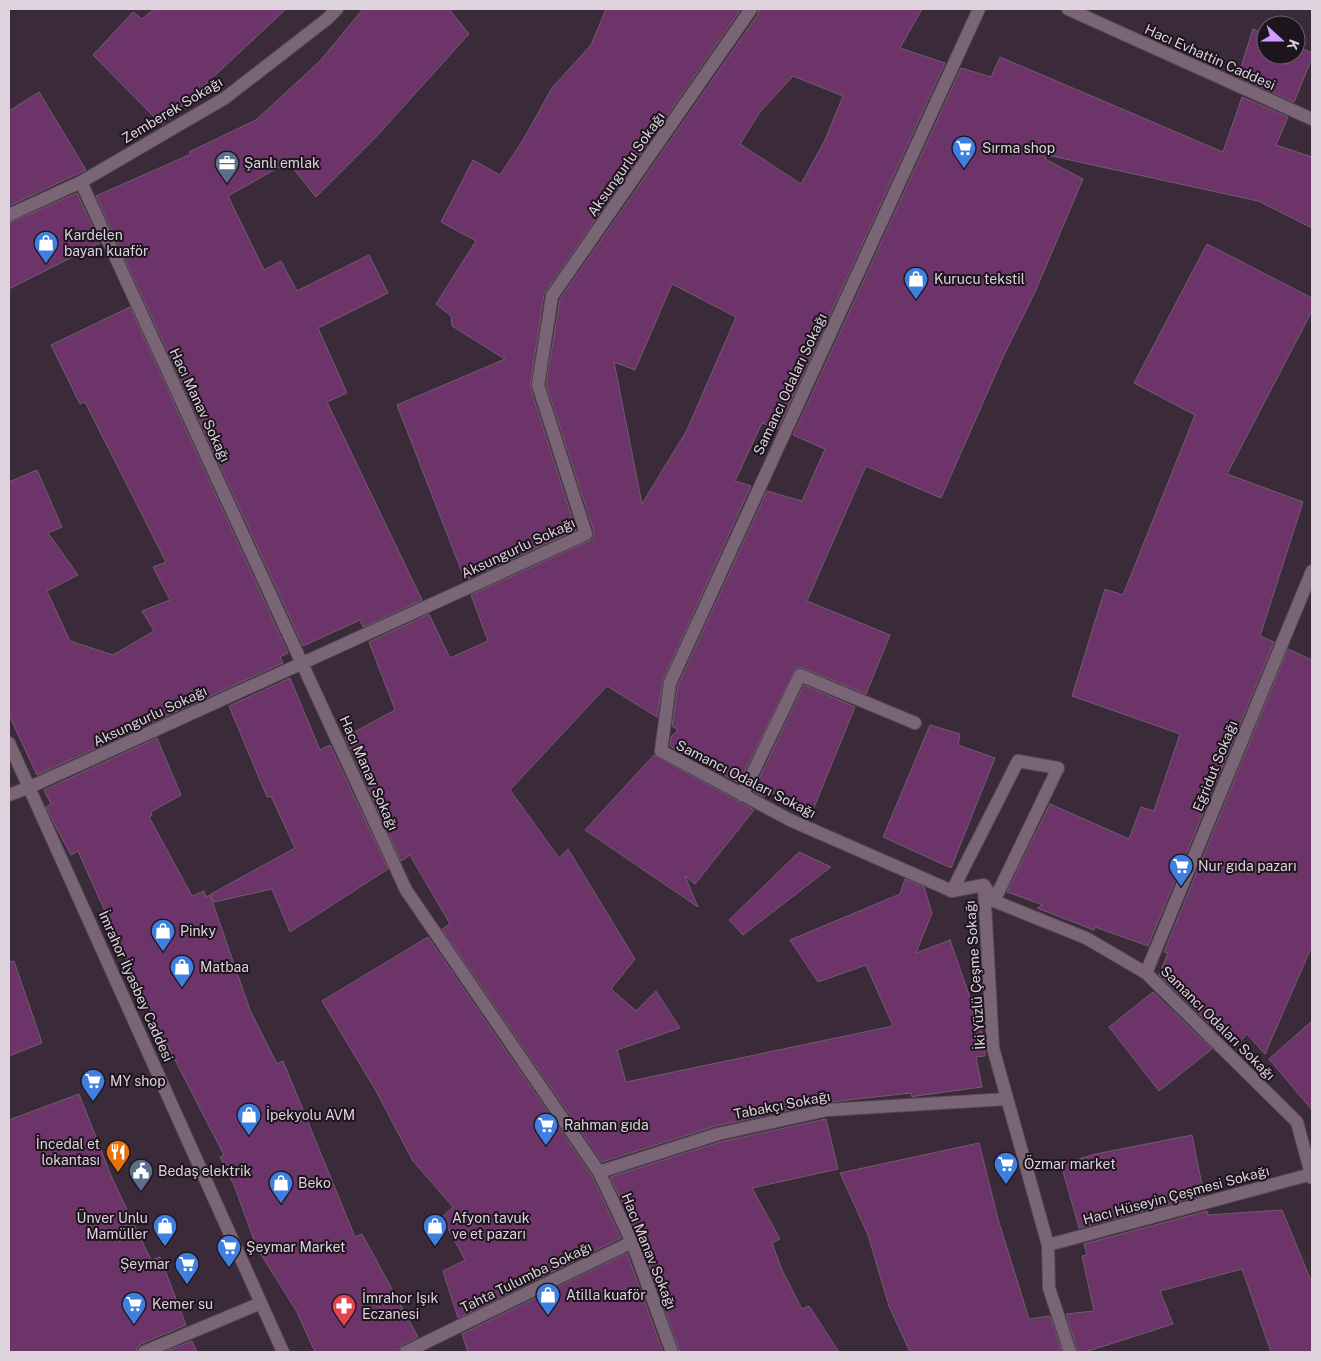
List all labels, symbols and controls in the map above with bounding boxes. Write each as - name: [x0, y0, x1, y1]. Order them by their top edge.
- north arrow: [1256, 15, 1306, 65]
- street label: Hacı Evhattin Caddesi: [1142, 21, 1278, 93]
- text: K: [1284, 37, 1302, 52]
- street label: Zemberek Sokağı: [119, 74, 225, 146]
- street label: Aksungurlu Sokağı: [584, 109, 668, 219]
- supermarket icon: Sırma shop: [951, 135, 977, 169]
- place label: Sırma shop: [982, 140, 1055, 156]
- office icon: Şanlı emlak: [214, 150, 240, 184]
- place label: Şanlı emlak: [244, 155, 320, 171]
- place label: Kardelen bayan kuaför: [64, 227, 149, 259]
- shop icon: Kardelen bayan kuaför: [33, 230, 59, 264]
- shop icon: Kurucu tekstil: [903, 266, 929, 300]
- place label: Kurucu tekstil: [934, 271, 1025, 287]
- street label: Samancı Odaları Sokağı: [750, 311, 830, 457]
- street label: Hacı Manav Sokağı: [167, 346, 233, 464]
- street label: Aksungurlu Sokağı: [459, 515, 577, 581]
- street label: Aksungurlu Sokağı: [91, 683, 209, 749]
- street label: Hacı Manav Sokağı: [337, 713, 401, 833]
- street label: Eğridut Sokağı: [1190, 718, 1240, 814]
- street label: Samancı Odaları Sokağı: [674, 737, 818, 821]
- supermarket icon: Nur gıda pazarı: [1168, 853, 1194, 887]
- place label: Nur gıda pazarı: [1198, 858, 1297, 874]
- street label: İki Yüzlü Çeşme Sokağı: [960, 900, 988, 1050]
- street label: İmrahor İlyasbey Caddesi: [95, 907, 178, 1064]
- shop icon: Pinky: [150, 918, 176, 952]
- place label: Pinky: [180, 923, 217, 939]
- shop icon: Matbaa: [169, 954, 195, 988]
- place label: Matbaa: [200, 959, 249, 975]
- street label: Samancı Odaları Sokağı: [1158, 963, 1278, 1083]
- supermarket icon: MY shop: [80, 1068, 106, 1102]
- place label: MY shop: [110, 1073, 166, 1089]
- street label: Tabakçı Sokağı: [732, 1088, 832, 1122]
- shop icon: İpekyolu AVM: [236, 1102, 262, 1136]
- place label: İpekyolu AVM: [266, 1105, 355, 1123]
- supermarket icon: Rahman gıda: [533, 1112, 559, 1146]
- place label: Rahman gıda: [564, 1117, 649, 1133]
- place label: İncedal et lokantası: [36, 1134, 100, 1168]
- restaurant icon: İncedal et lokantası: [105, 1139, 131, 1173]
- supermarket icon: Özmar market: [993, 1151, 1019, 1185]
- place label: Özmar market: [1024, 1154, 1116, 1172]
- public building icon: Bedaş elektrik: [128, 1158, 154, 1192]
- street label: Hacı Hüseyin Çeşmesi Sokağı: [1081, 1162, 1271, 1228]
- place label: Bedaş elektrik: [158, 1163, 252, 1179]
- shop icon: Beko: [268, 1170, 294, 1204]
- place label: Beko: [298, 1175, 331, 1191]
- street label: Hacı Manav Sokağı: [618, 1191, 680, 1311]
- place label: Ünver Unlu Mamüller: [77, 1208, 148, 1242]
- place label: Afyon tavuk ve et pazarı: [452, 1210, 530, 1242]
- shop icon: Ünver Unlu Mamüller: [152, 1213, 178, 1247]
- shop icon: Afyon tavuk ve et pazarı: [422, 1213, 448, 1247]
- supermarket icon: Şeymar Market: [216, 1234, 242, 1268]
- street label: Tahta Tulumba Sokağı: [458, 1238, 594, 1316]
- place label: Şeymar Market: [246, 1239, 346, 1255]
- supermarket icon: Şeymar: [174, 1251, 200, 1285]
- place label: Şeymar: [120, 1256, 170, 1272]
- shop icon: Atilla kuaför: [535, 1282, 561, 1316]
- place label: Atilla kuaför: [566, 1287, 646, 1303]
- place label: İmrahor Işık Eczanesi: [362, 1288, 438, 1322]
- supermarket icon: Kemer su: [121, 1291, 147, 1325]
- pharmacy icon: İmrahor Işık Eczanesi: [331, 1293, 357, 1327]
- place label: Kemer su: [152, 1296, 213, 1312]

